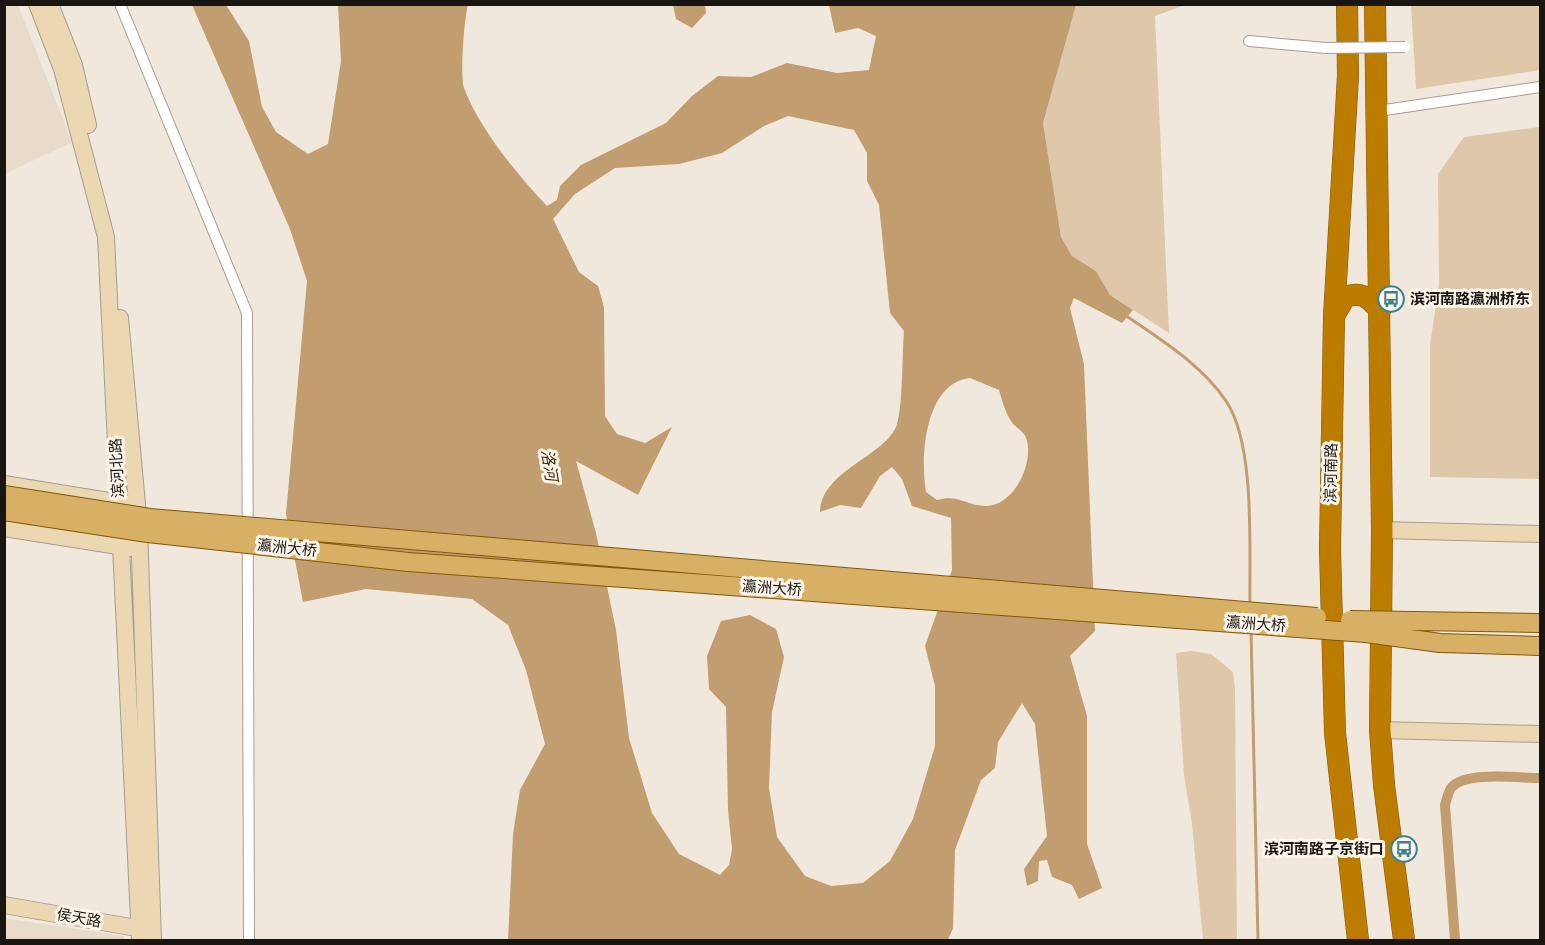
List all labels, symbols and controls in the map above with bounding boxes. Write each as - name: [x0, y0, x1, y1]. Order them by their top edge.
- bus stop icon: 滨河南路瀛洲桥东: [1376, 284, 1406, 314]
- place label: 滨河南路瀛洲桥东: [1410, 290, 1530, 307]
- street label: 滨河北路: [106, 438, 127, 498]
- street label: 滨河南路: [1321, 443, 1340, 503]
- water label: 洛河: [539, 448, 561, 485]
- street label: 瀛洲大桥: [256, 536, 318, 559]
- street label: 瀛洲大桥: [742, 577, 803, 598]
- street label: 瀛洲大桥: [1226, 613, 1287, 634]
- bus stop icon: 滨河南路子京街口: [1389, 834, 1419, 864]
- place label: 滨河南路子京街口: [1264, 840, 1384, 857]
- street label: 侯天路: [55, 905, 103, 930]

